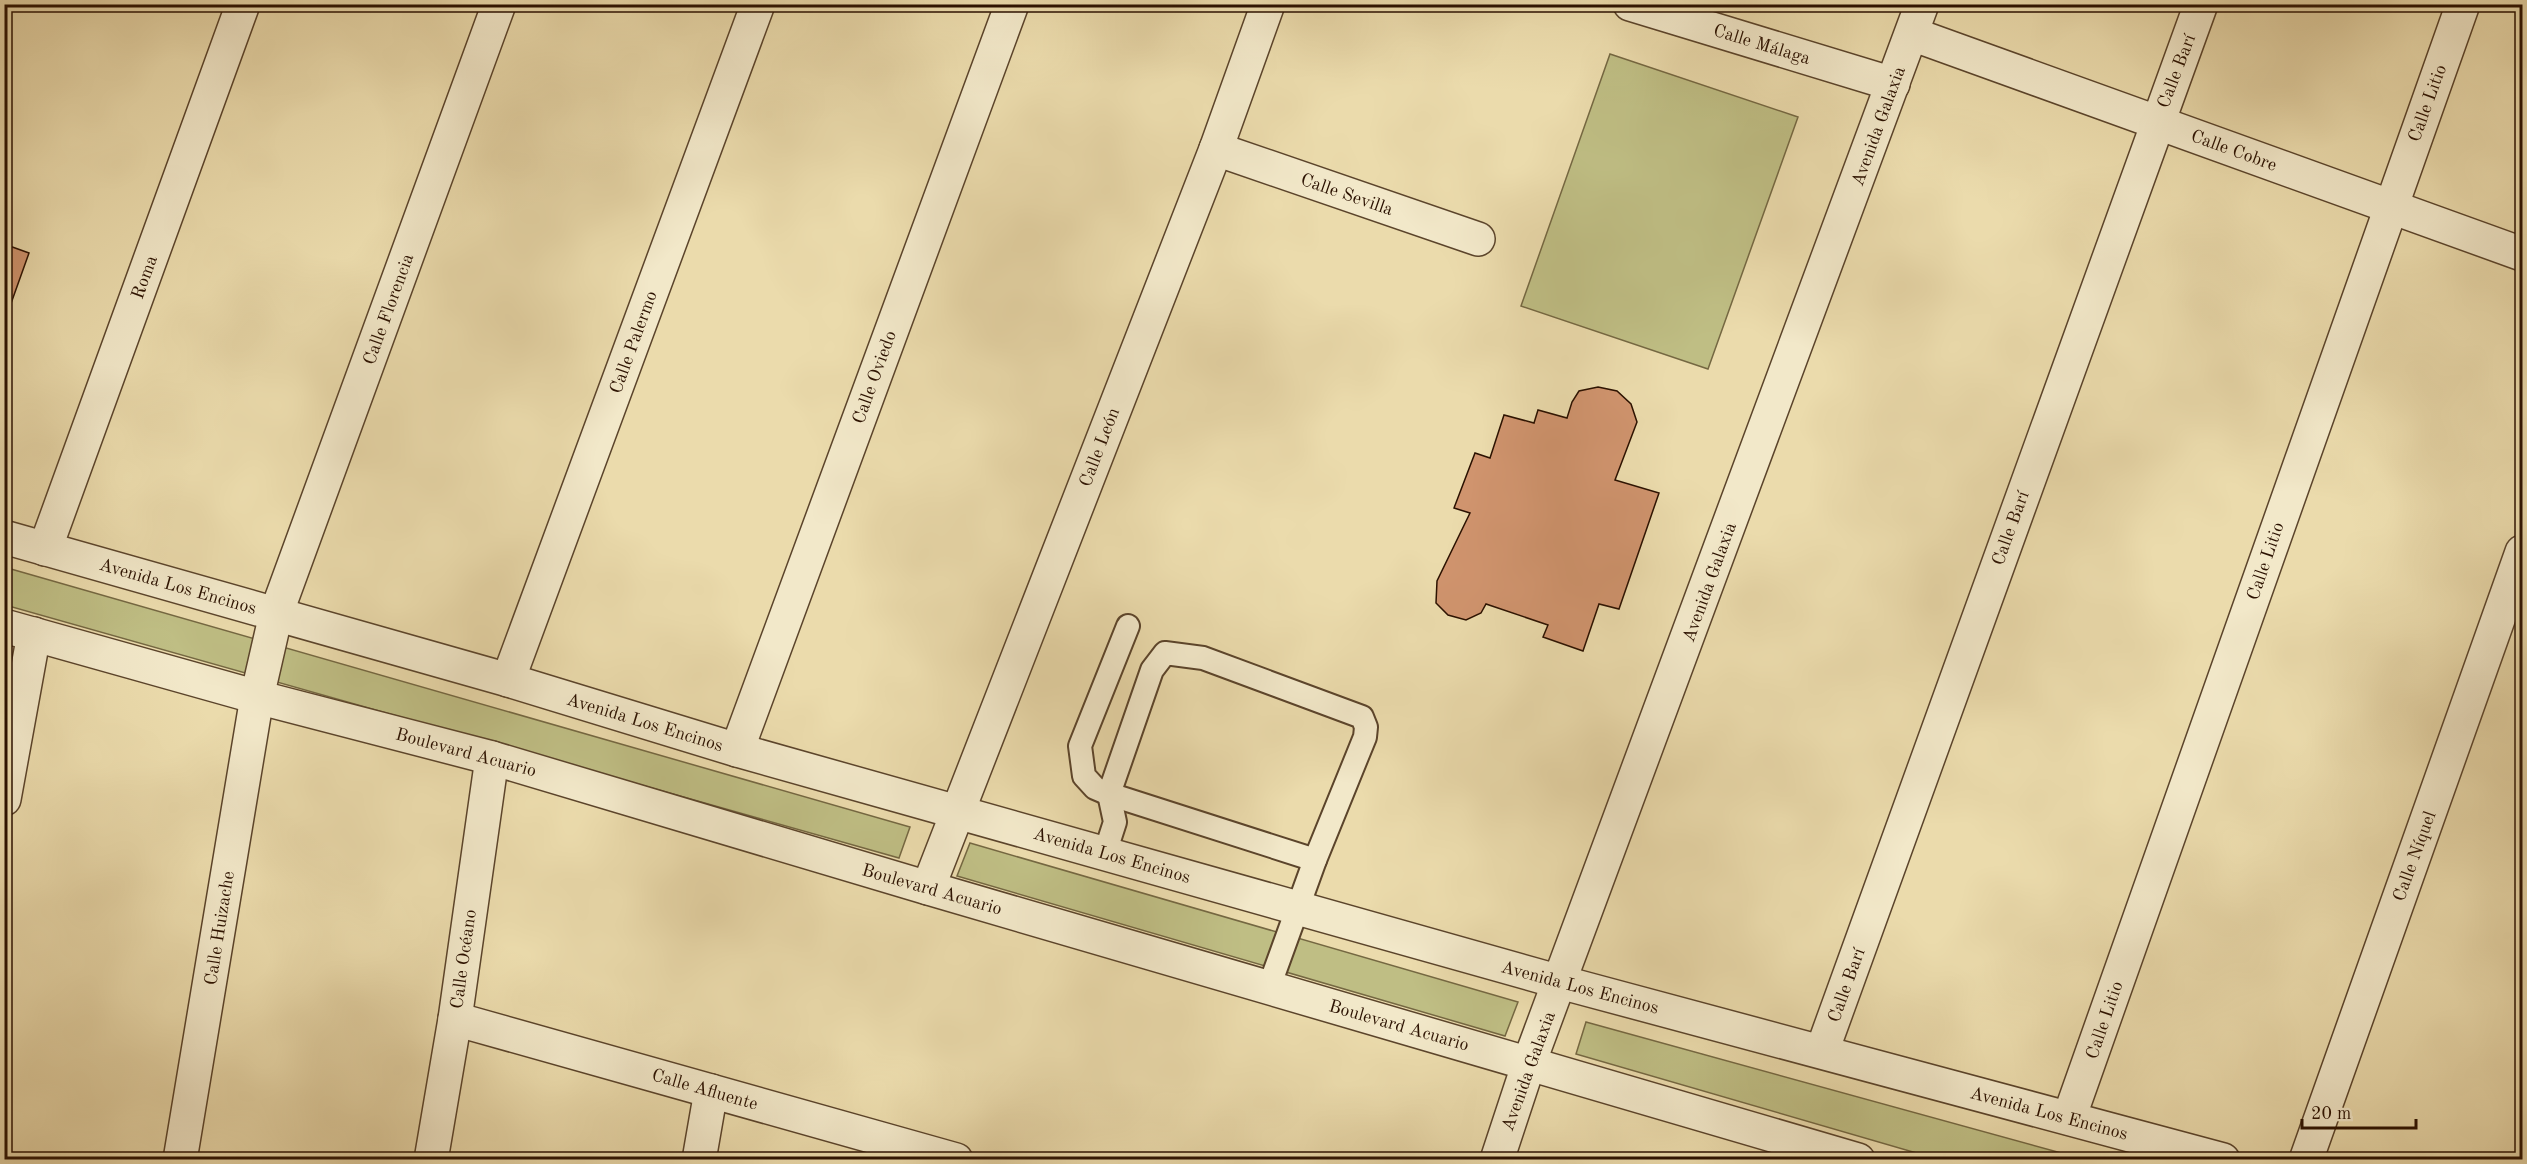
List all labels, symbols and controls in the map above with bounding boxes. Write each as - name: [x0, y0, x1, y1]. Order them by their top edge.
- street label: Calle Málaga: [1711, 22, 1812, 68]
- street label: Calle Barí: [2155, 32, 2199, 111]
- street label: Calle Litio: [2406, 62, 2450, 144]
- street label: Avenida Galaxia: [1849, 64, 1909, 189]
- street label: Calle Cobre: [2188, 127, 2279, 175]
- street label: Calle Sevilla: [1298, 171, 1395, 219]
- street label: Calle Florencia: [360, 251, 417, 367]
- street label: Roma: [129, 253, 161, 302]
- street label: Calle Palermo: [607, 288, 661, 396]
- street label: Calle Oviedo: [850, 328, 900, 426]
- street label: Calle León: [1077, 405, 1123, 489]
- street label: Calle Barí: [1989, 489, 2033, 568]
- street label: Avenida Galaxia: [1680, 520, 1740, 645]
- street label: Calle Litio: [2244, 520, 2288, 603]
- street label: Avenida Los Encinos: [97, 556, 259, 618]
- street label: Avenida Los Encinos: [564, 691, 725, 755]
- street label: Boulevard Acuario: [393, 726, 538, 780]
- street label: Calle Níquel: [2390, 809, 2440, 904]
- street label: Avenida Los Encinos: [1031, 825, 1193, 887]
- street label: Boulevard Acuario: [860, 861, 1004, 919]
- street label: Calle Huizache: [202, 870, 238, 987]
- street label: Calle Océano: [448, 908, 480, 1010]
- street label: Calle Barí: [1825, 946, 1869, 1025]
- street label: Avenida Los Encinos: [1499, 958, 1661, 1018]
- street label: Calle Litio: [2083, 979, 2127, 1062]
- street label: Boulevard Acuario: [1327, 997, 1471, 1055]
- street label: Avenida Galaxia: [1499, 1009, 1559, 1134]
- street label: Calle Afluente: [650, 1066, 760, 1114]
- street label: Avenida Los Encinos: [1968, 1084, 2130, 1144]
- scale bar: [2302, 1092, 2416, 1130]
- text: 20 m: [2311, 1105, 2351, 1123]

